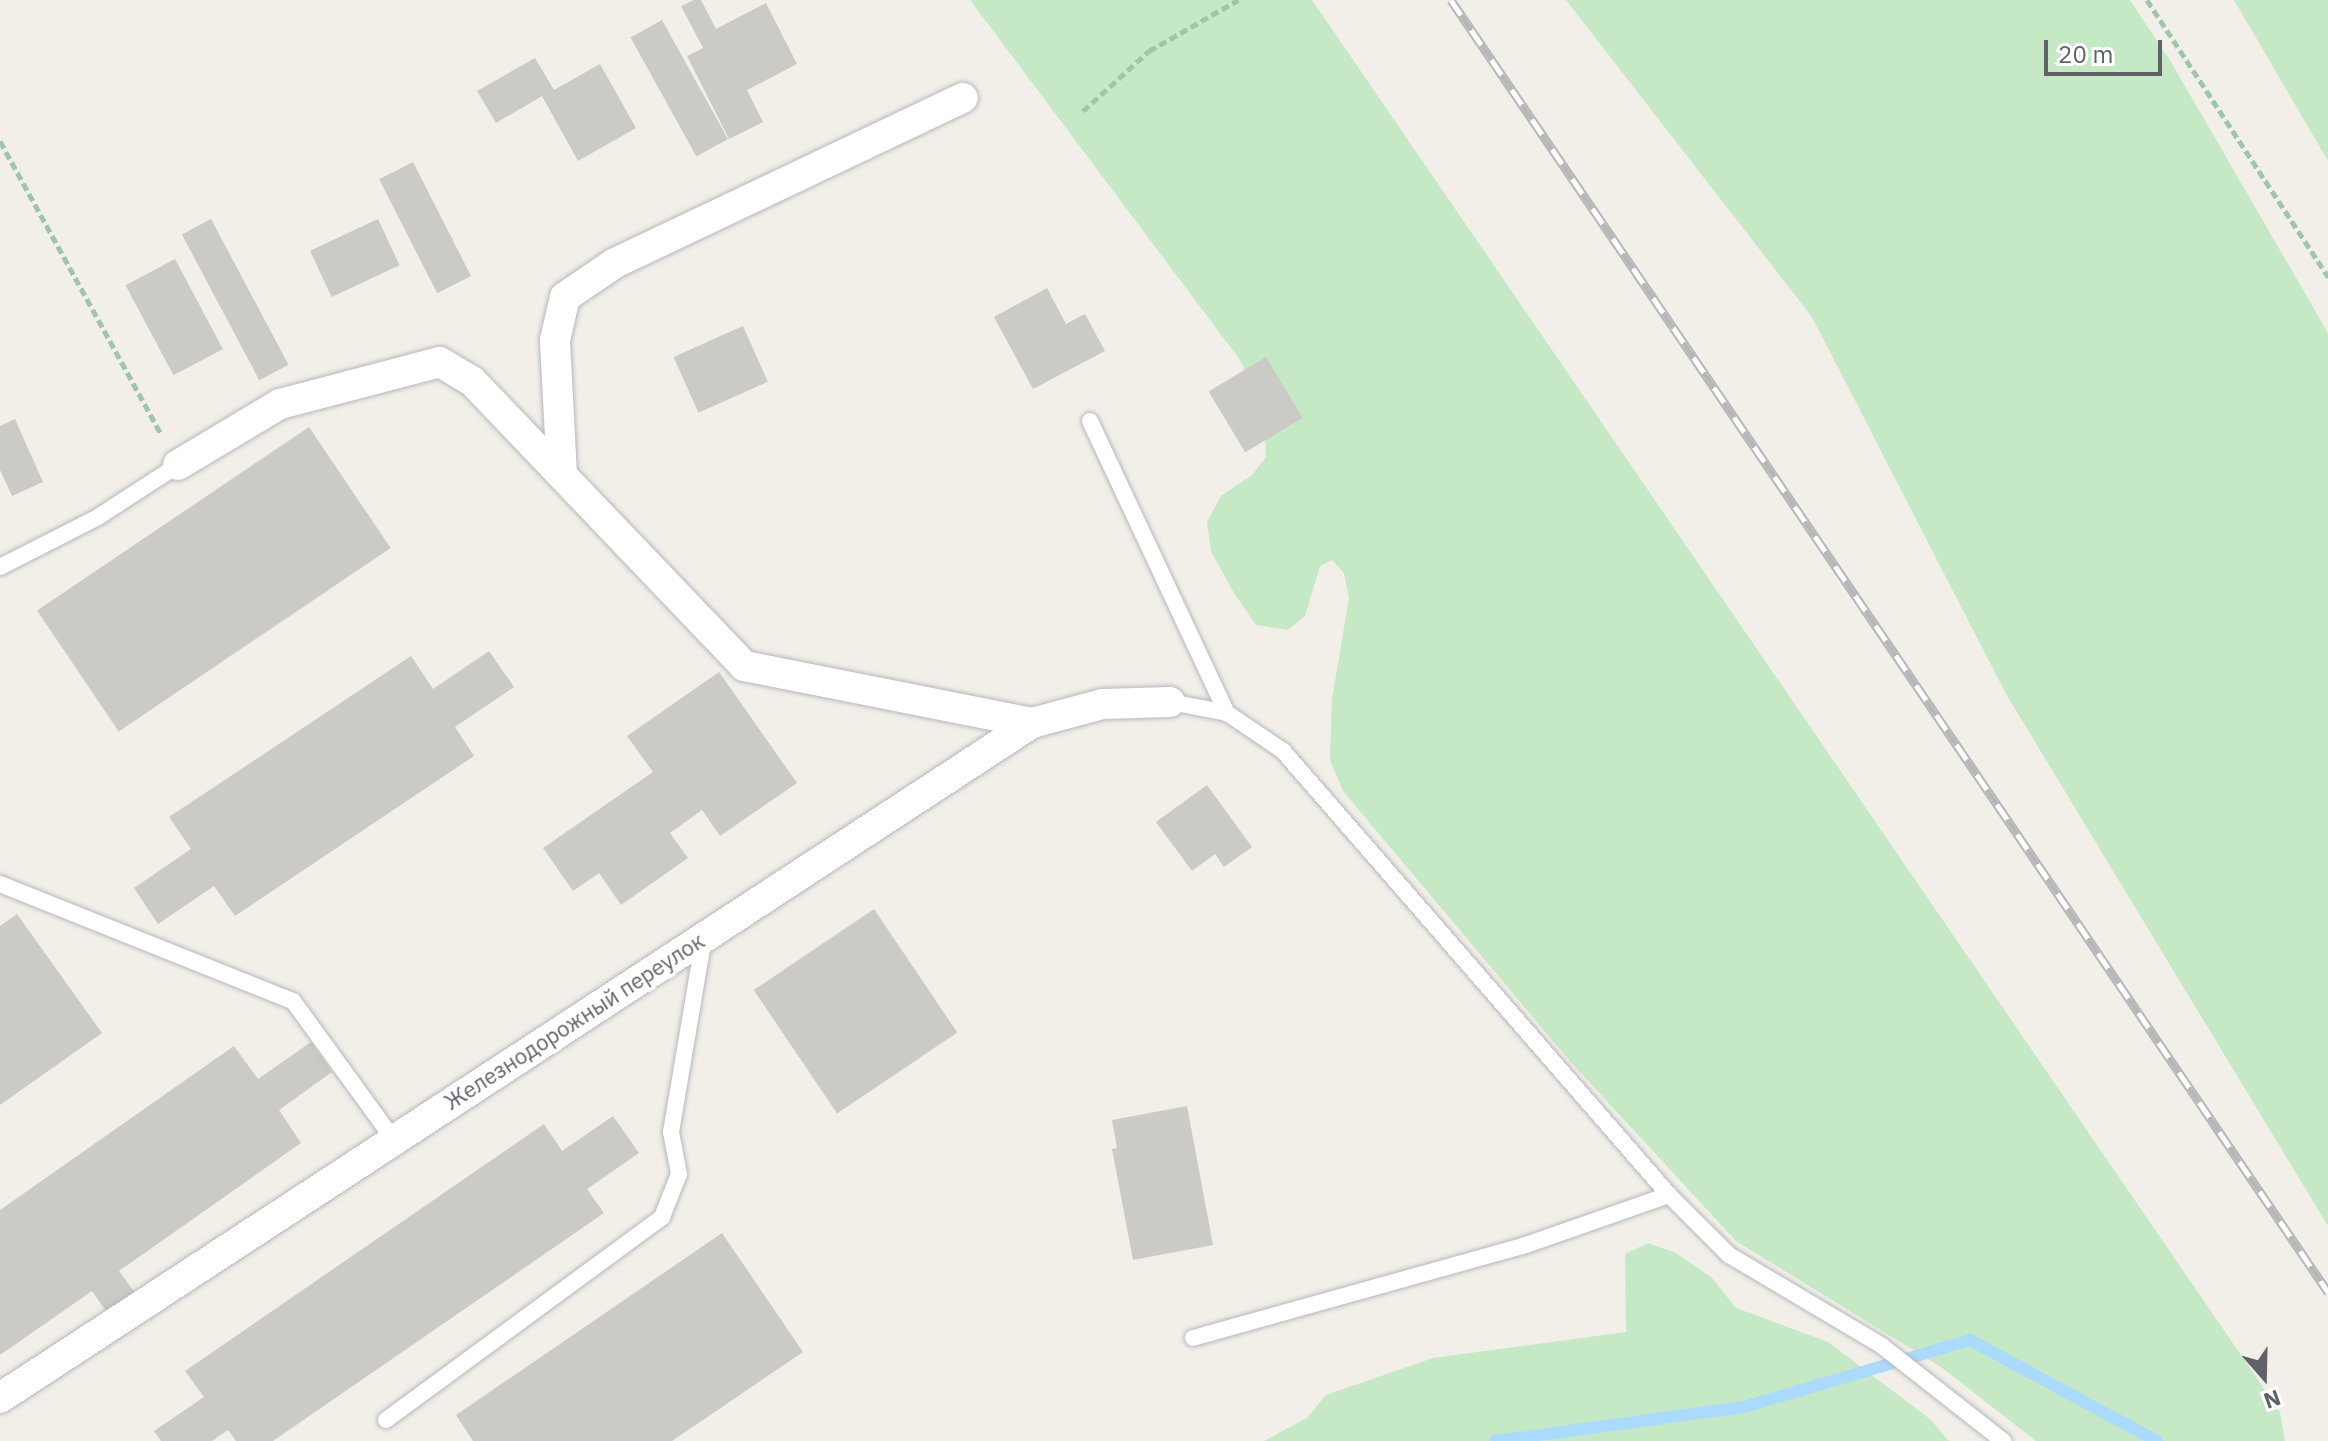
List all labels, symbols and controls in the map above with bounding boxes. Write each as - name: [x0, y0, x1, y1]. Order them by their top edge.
- scale bar: [2048, 24, 2166, 74]
- text: 20 m: [2058, 38, 2113, 70]
- street label: Железнодорожный переулок: [439, 927, 709, 1115]
- north arrow: [2224, 1337, 2304, 1417]
- text: N: [2260, 1384, 2285, 1416]

